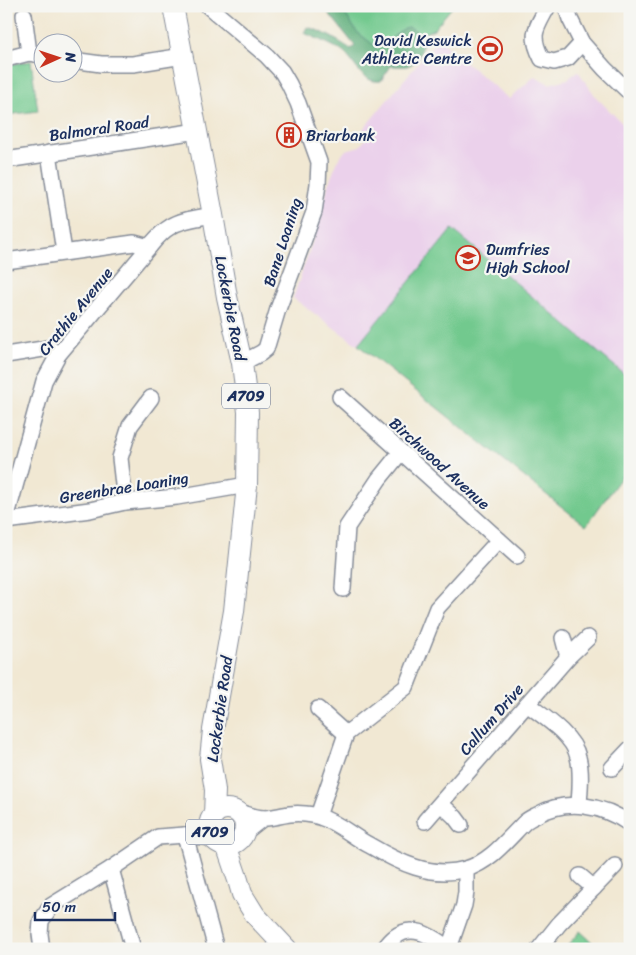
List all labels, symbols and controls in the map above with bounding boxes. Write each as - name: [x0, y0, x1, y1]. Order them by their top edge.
- place label: David Keswick Athletic Centre: [361, 26, 472, 73]
- north arrow: [32, 32, 82, 82]
- sports icon: David Keswick Athletic Centre: [477, 36, 503, 62]
- text: N: [58, 51, 83, 63]
- street label: Balmoral Road: [47, 107, 153, 150]
- place label: Briarbank: [306, 121, 376, 150]
- building icon: Briarbank: [276, 122, 302, 148]
- street label: Bane Loaning: [254, 194, 311, 291]
- place label: Dumfries High School: [486, 235, 570, 282]
- school or university icon: Dumfries High School: [455, 245, 481, 271]
- street label: Lockerbie Road: [206, 253, 255, 365]
- street label: Crathie Avenue: [30, 260, 121, 362]
- road number: A709: [222, 384, 270, 408]
- street label: Birchwood Avenue: [382, 410, 497, 517]
- street label: Greenbrae Loaning: [57, 463, 191, 512]
- street label: Lockerbie Road: [198, 653, 241, 764]
- street label: Callum Drive: [451, 676, 531, 762]
- road number: A709: [186, 820, 234, 844]
- scale bar: [35, 890, 115, 922]
- text: 50 m: [42, 894, 77, 920]

